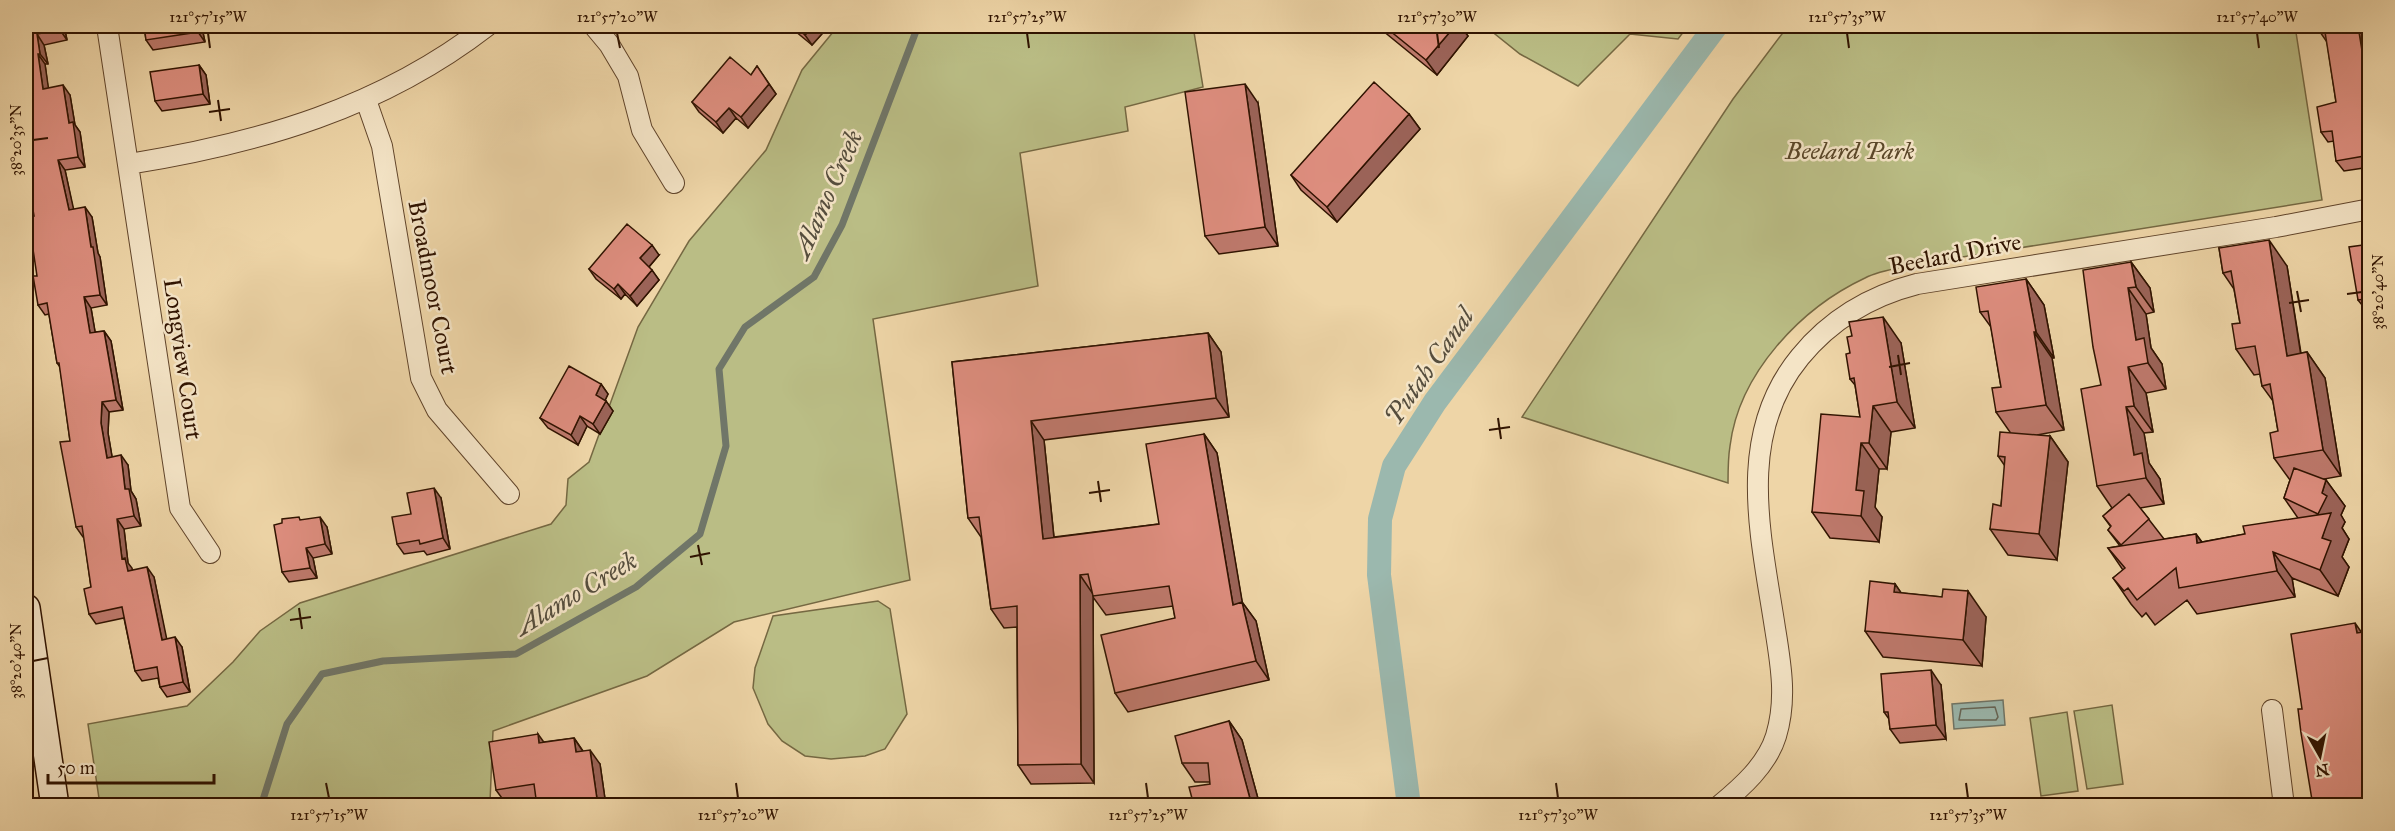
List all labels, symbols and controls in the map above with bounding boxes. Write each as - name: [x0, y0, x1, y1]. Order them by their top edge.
- text: 121°57'15"W: [169, 8, 247, 26]
- text: 121°57'20"W: [577, 8, 658, 26]
- text: 121°57'25"W: [988, 8, 1067, 26]
- text: 121°57'30"W: [1397, 8, 1477, 26]
- text: 121°57'35"W: [1808, 8, 1887, 26]
- text: 121°57'40"W: [2216, 8, 2299, 26]
- text: 38°20'35"N: [7, 104, 25, 176]
- water label: Alamo Creek: [783, 125, 870, 266]
- park label: Beelard Park: [1784, 136, 1915, 166]
- street label: Broadmoor Court: [401, 197, 465, 377]
- street label: Beelard Drive: [1886, 226, 2024, 282]
- text: 38°20'40"N: [2369, 254, 2387, 330]
- street label: Longview Court: [157, 276, 209, 442]
- water label: Putah Canal: [1377, 300, 1482, 430]
- water label: Alamo Creek: [507, 544, 643, 643]
- text: 38°20'40"N: [7, 623, 25, 699]
- north arrow: [2290, 726, 2350, 786]
- scale bar: [48, 747, 214, 785]
- text: 50 m: [57, 757, 95, 779]
- text: N: [2314, 760, 2330, 781]
- text: 121°57'15"W: [290, 806, 368, 824]
- text: 121°57'20"W: [698, 806, 779, 824]
- text: 121°57'25"W: [1109, 806, 1188, 824]
- text: 121°57'30"W: [1518, 806, 1598, 824]
- text: 121°57'35"W: [1929, 806, 2008, 824]

